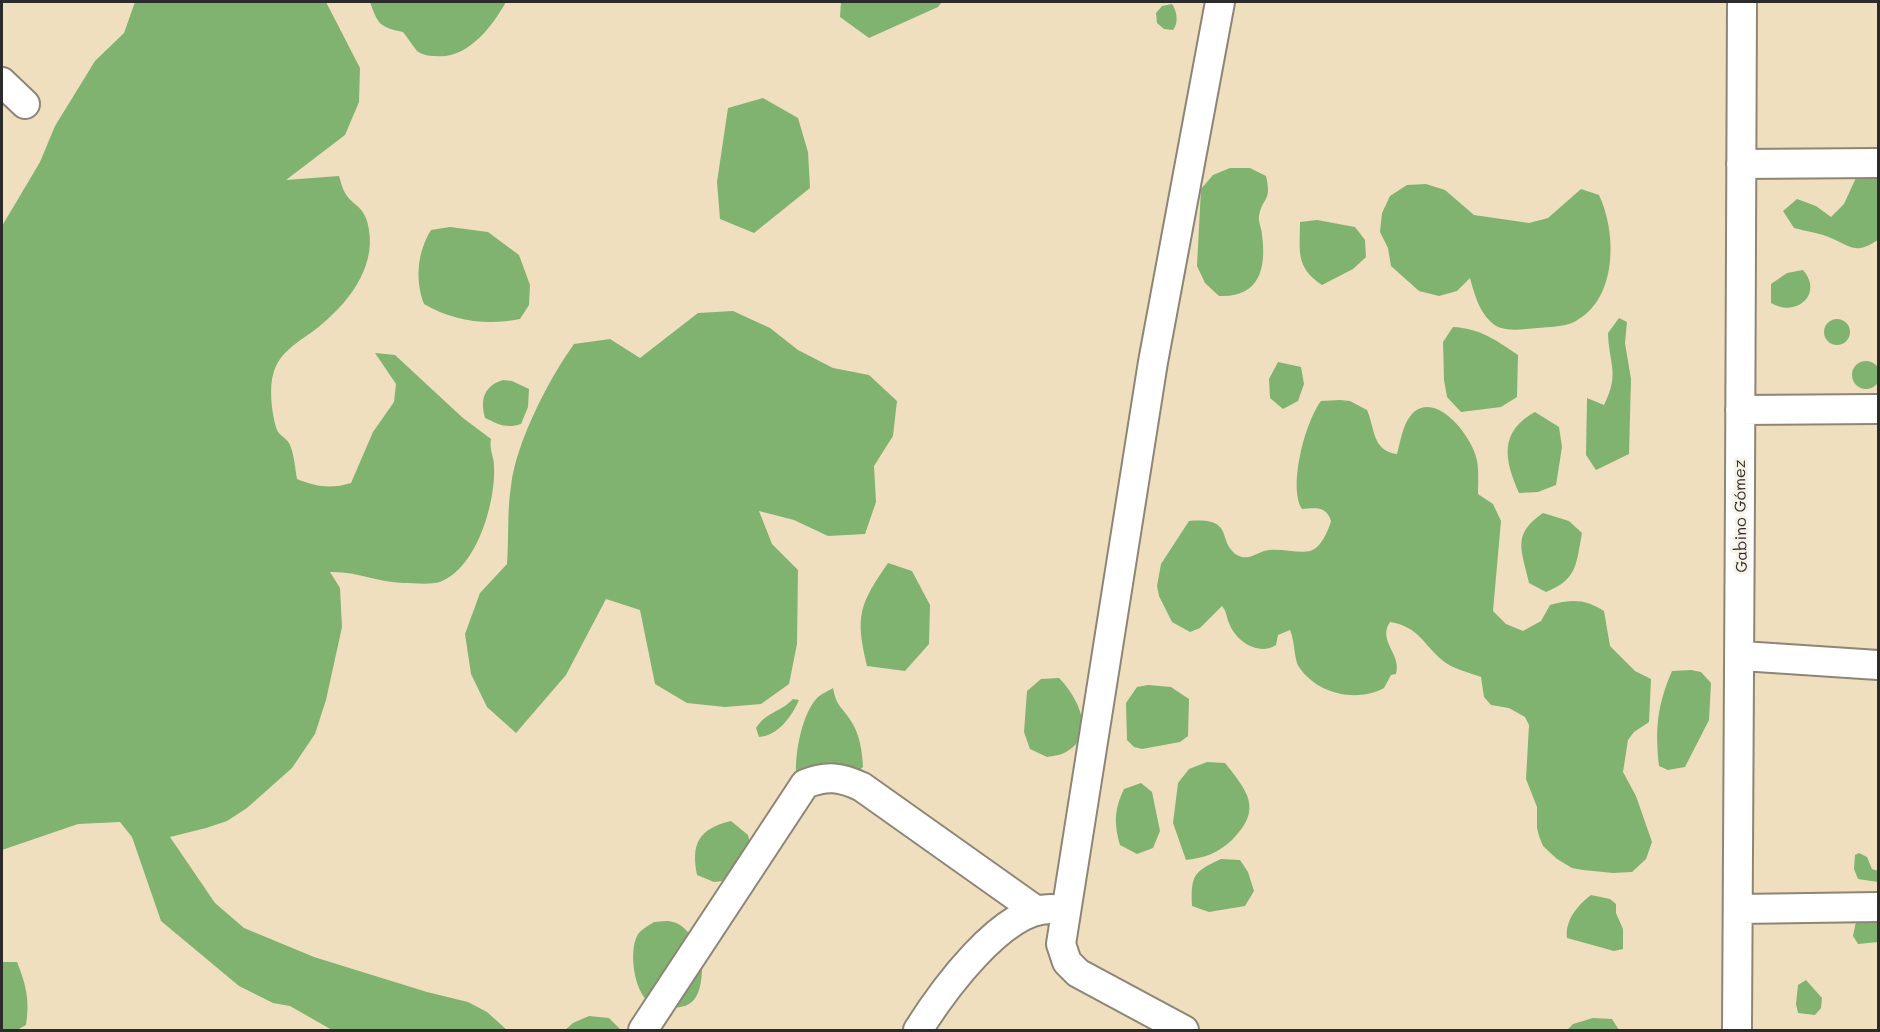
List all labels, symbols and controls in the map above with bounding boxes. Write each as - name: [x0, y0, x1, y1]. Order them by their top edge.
- street label: Gabino Gómez: [1730, 459, 1752, 573]

